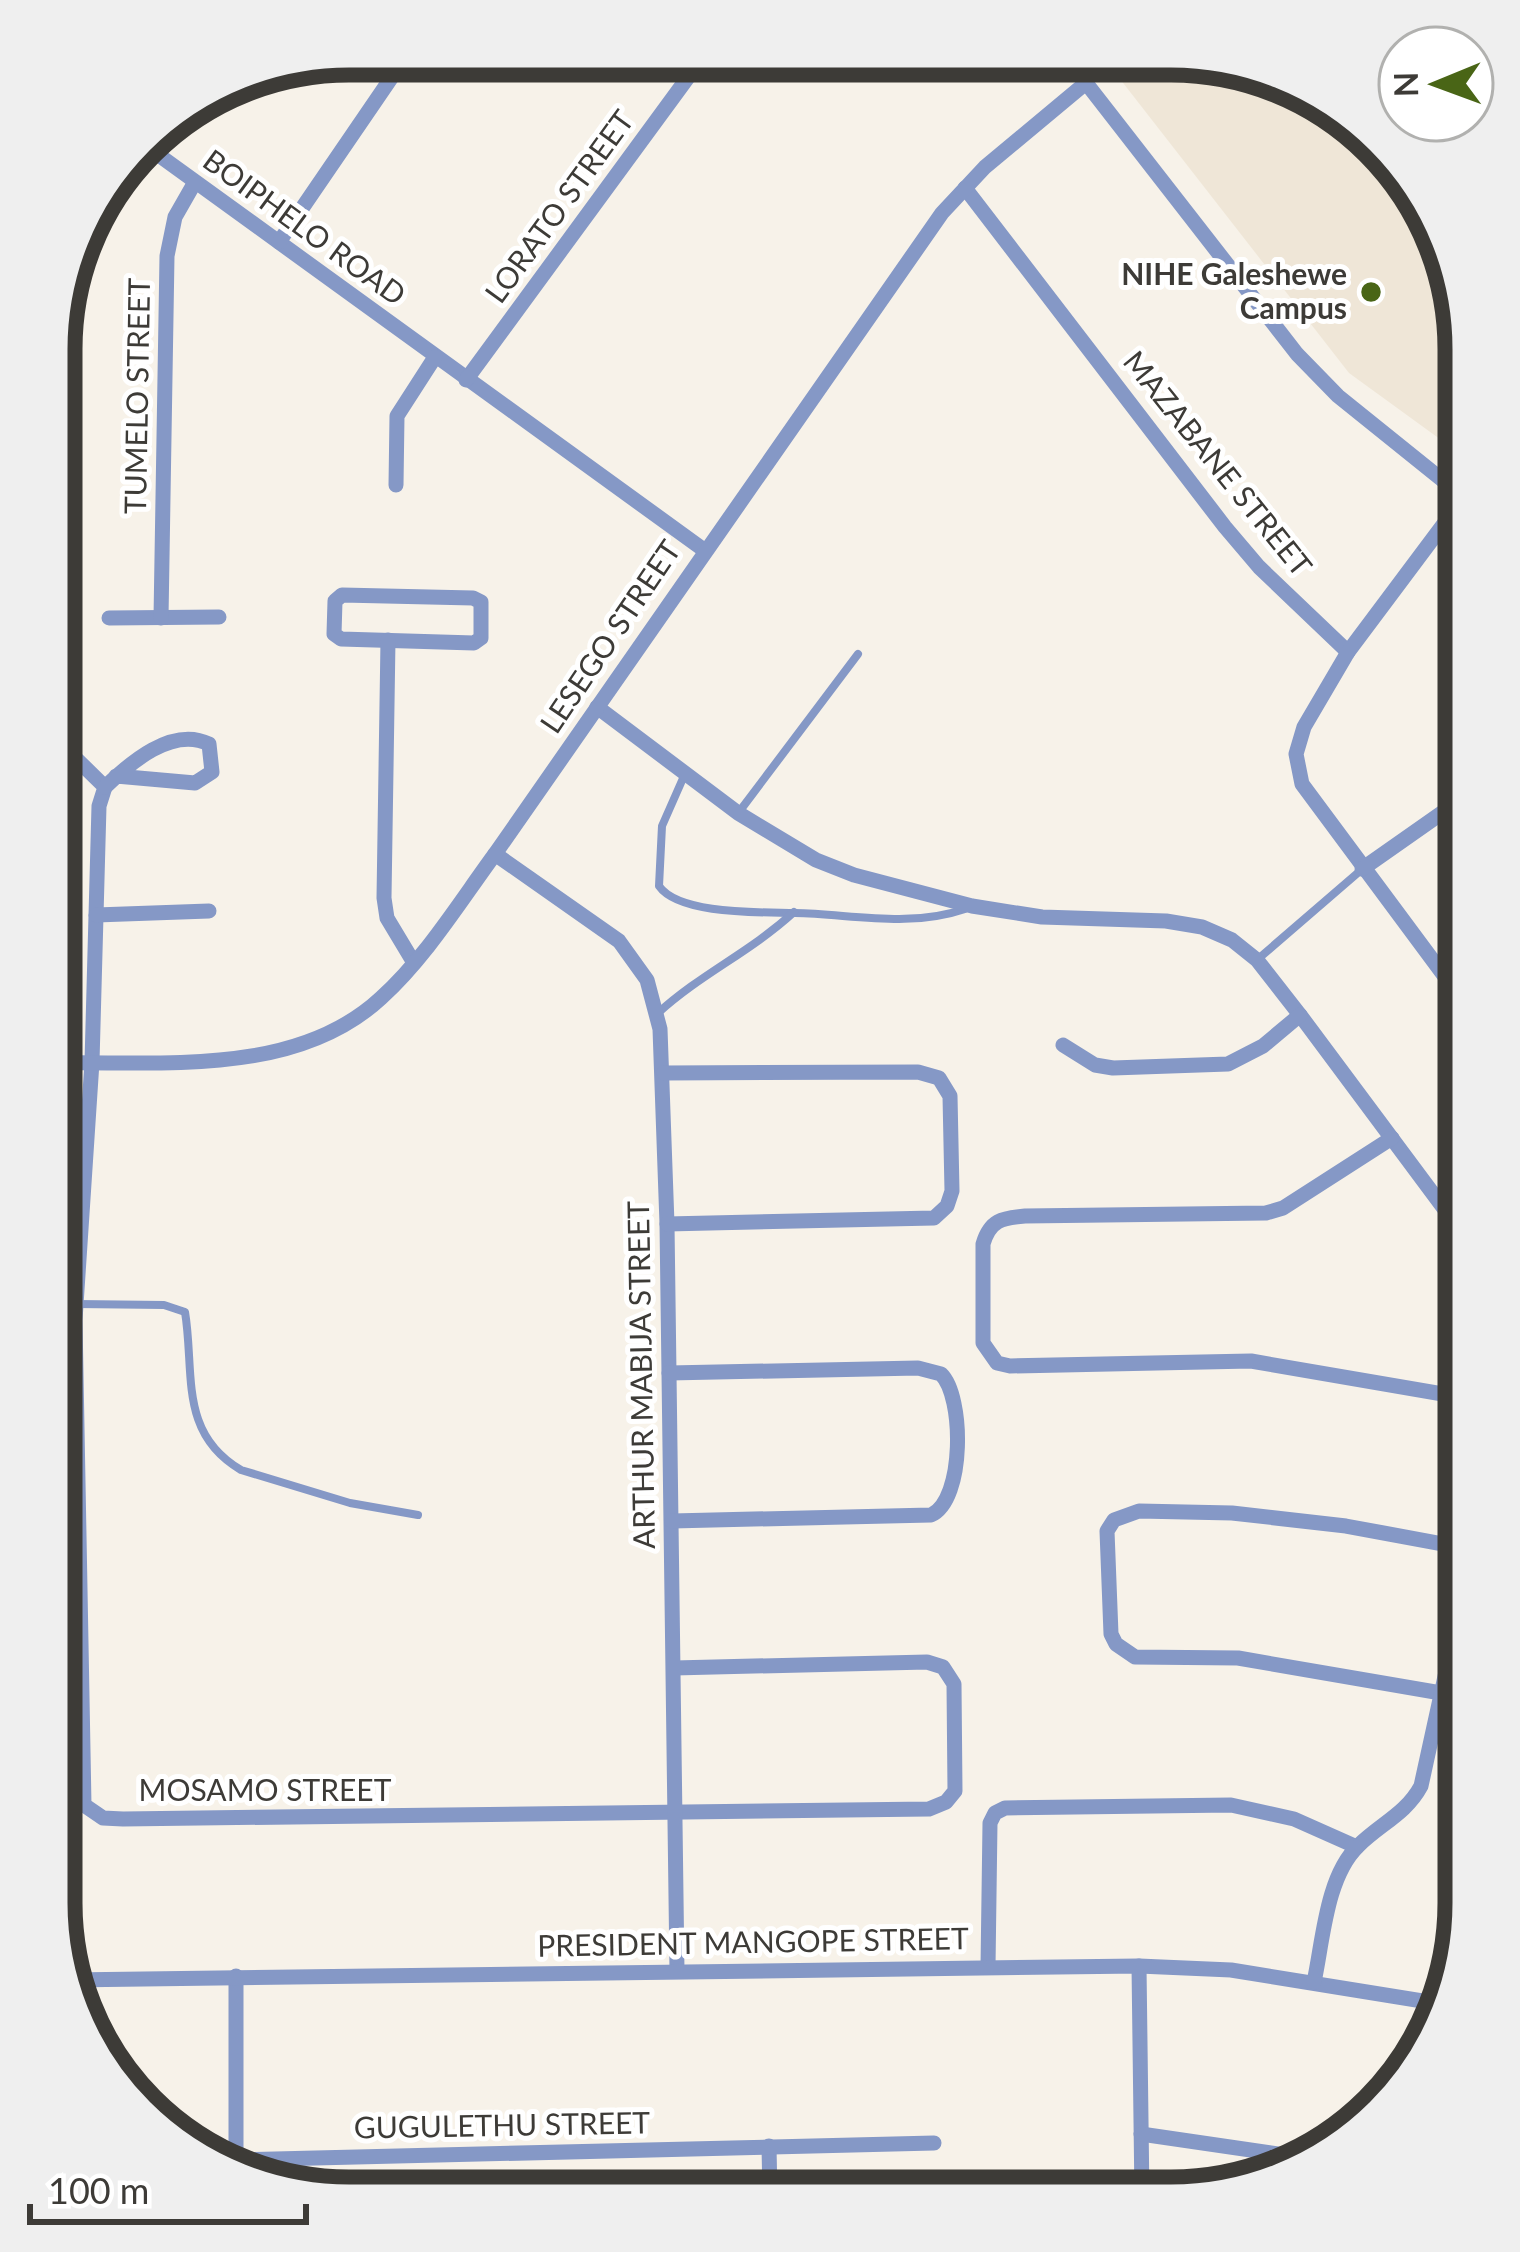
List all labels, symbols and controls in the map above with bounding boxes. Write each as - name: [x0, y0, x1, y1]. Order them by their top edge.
- north arrow: [1376, 24, 1496, 144]
- text: N: [1385, 71, 1425, 98]
- street label: LORATO STREET: [477, 102, 640, 309]
- street label: BOIPHELO ROAD: [197, 141, 413, 312]
- place label: NIHE Galeshewe Campus: [1121, 255, 1347, 325]
- street label: TUMELO STREET: [116, 277, 156, 514]
- marker: NIHE Galeshewe Campus: [1358, 279, 1384, 305]
- street label: MAZABANE STREET: [1117, 343, 1321, 583]
- street label: LESEGO STREET: [532, 532, 687, 739]
- street label: ARTHUR MABIJA STREET: [619, 1200, 661, 1549]
- street label: MOSAMO STREET: [139, 1771, 392, 1807]
- street label: PRESIDENT MANGOPE STREET: [537, 1919, 969, 1963]
- street label: GUGULETHU STREET: [354, 2103, 651, 2145]
- scale bar: [30, 2150, 306, 2224]
- text: 100 m: [48, 2168, 149, 2212]

